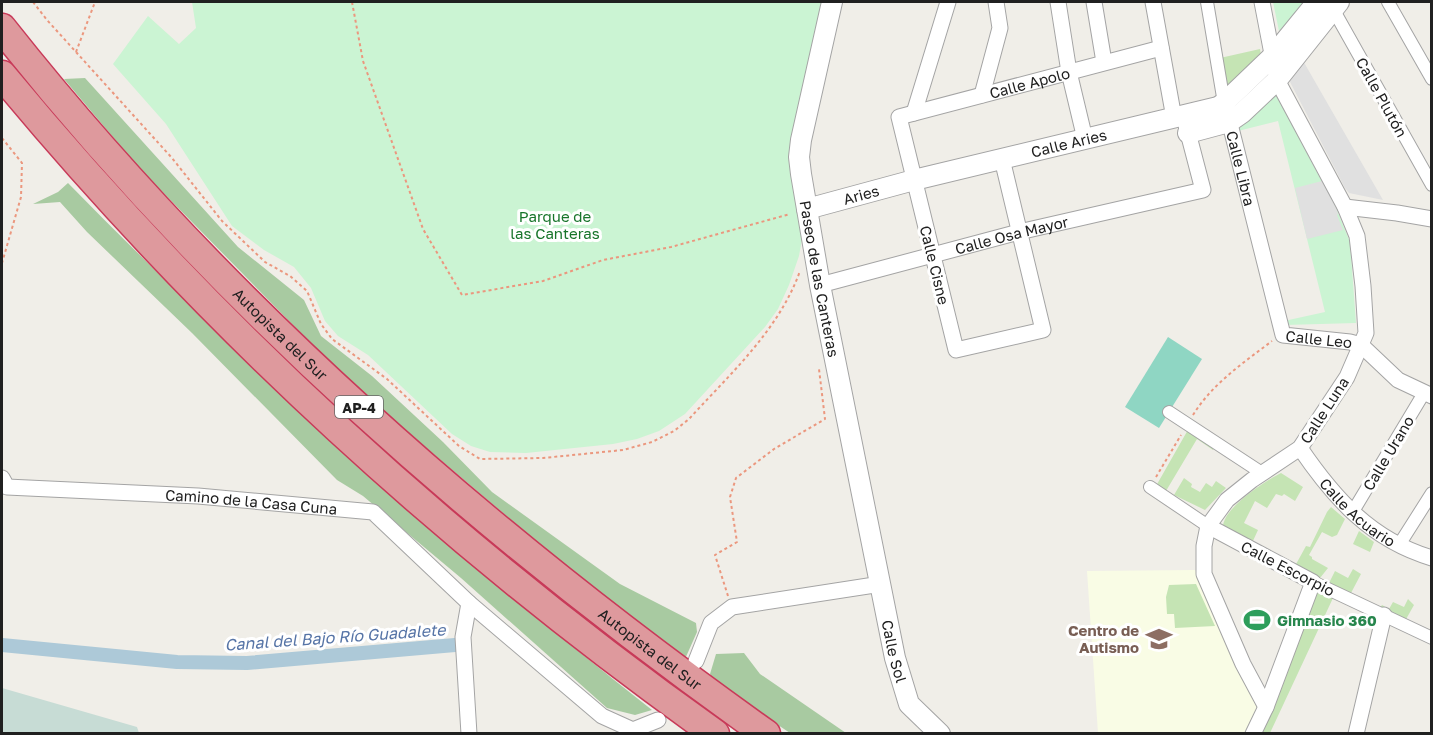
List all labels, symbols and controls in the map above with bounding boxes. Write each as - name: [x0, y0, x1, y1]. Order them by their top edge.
- street label: Calle Plutón: [1353, 54, 1411, 140]
- street label: Calle Apolo: [987, 63, 1072, 102]
- street label: Calle Aries: [1029, 125, 1108, 161]
- street label: Calle Libra: [1223, 129, 1259, 208]
- street label: Aries: [841, 181, 881, 208]
- street label: Paseo de las Canteras: [797, 199, 843, 359]
- park label: Parque de las Canteras: [510, 207, 600, 242]
- street label: Calle Osa Mayor: [953, 212, 1070, 258]
- street label: Calle Cisne: [917, 224, 954, 307]
- street label: Autopista del Sur: [230, 284, 332, 384]
- street label: Calle Leo: [1285, 326, 1353, 351]
- street label: Calle Luna: [1296, 373, 1352, 447]
- road number: AP-4: [335, 396, 383, 418]
- street label: Calle Urano: [1359, 412, 1417, 494]
- street label: Calle Acuario: [1316, 474, 1399, 550]
- street label: Camino de la Casa Cuna: [165, 485, 338, 518]
- street label: Calle Escorpio: [1238, 537, 1338, 599]
- street label: Autopista del Sur: [595, 604, 705, 694]
- sports icon: Gimnasio 360: [1242, 605, 1272, 635]
- place label: Gimnasio 360: [1277, 611, 1377, 629]
- street label: Calle Sol: [879, 618, 911, 685]
- water label: Canal del Bajo Río Guadalete: [224, 619, 448, 655]
- place label: Centro de Autismo: [1068, 621, 1139, 656]
- school or university icon: Centro de Autismo: [1144, 624, 1174, 654]

